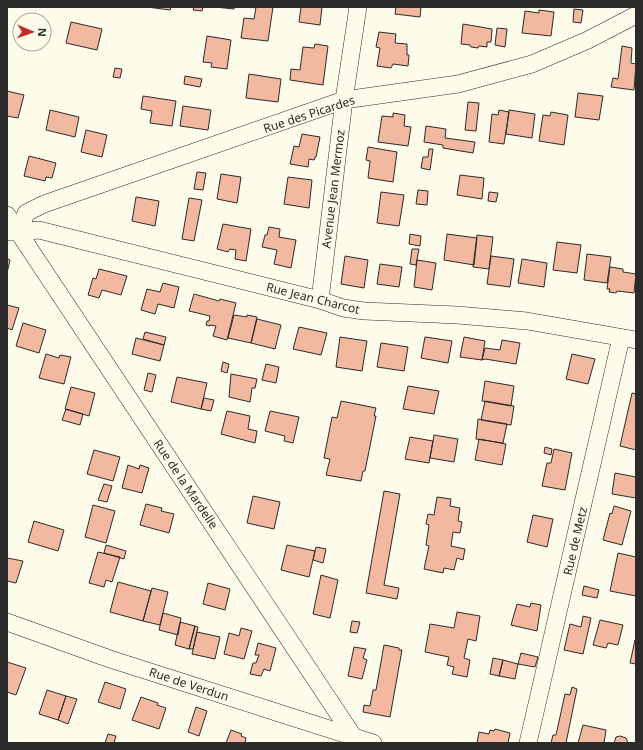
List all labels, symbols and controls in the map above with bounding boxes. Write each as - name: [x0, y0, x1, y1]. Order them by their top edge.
- north arrow: [12, 12, 52, 52]
- text: N: [35, 28, 50, 37]
- street label: Rue des Picardes: [261, 91, 357, 137]
- street label: Avenue Jean Mermoz: [317, 128, 349, 249]
- street label: Rue Jean Charcot: [264, 278, 362, 318]
- street label: Rue de la Mardelle: [150, 436, 222, 532]
- street label: Rue de Metz: [559, 505, 591, 577]
- street label: Rue de Verdun: [147, 663, 231, 705]

